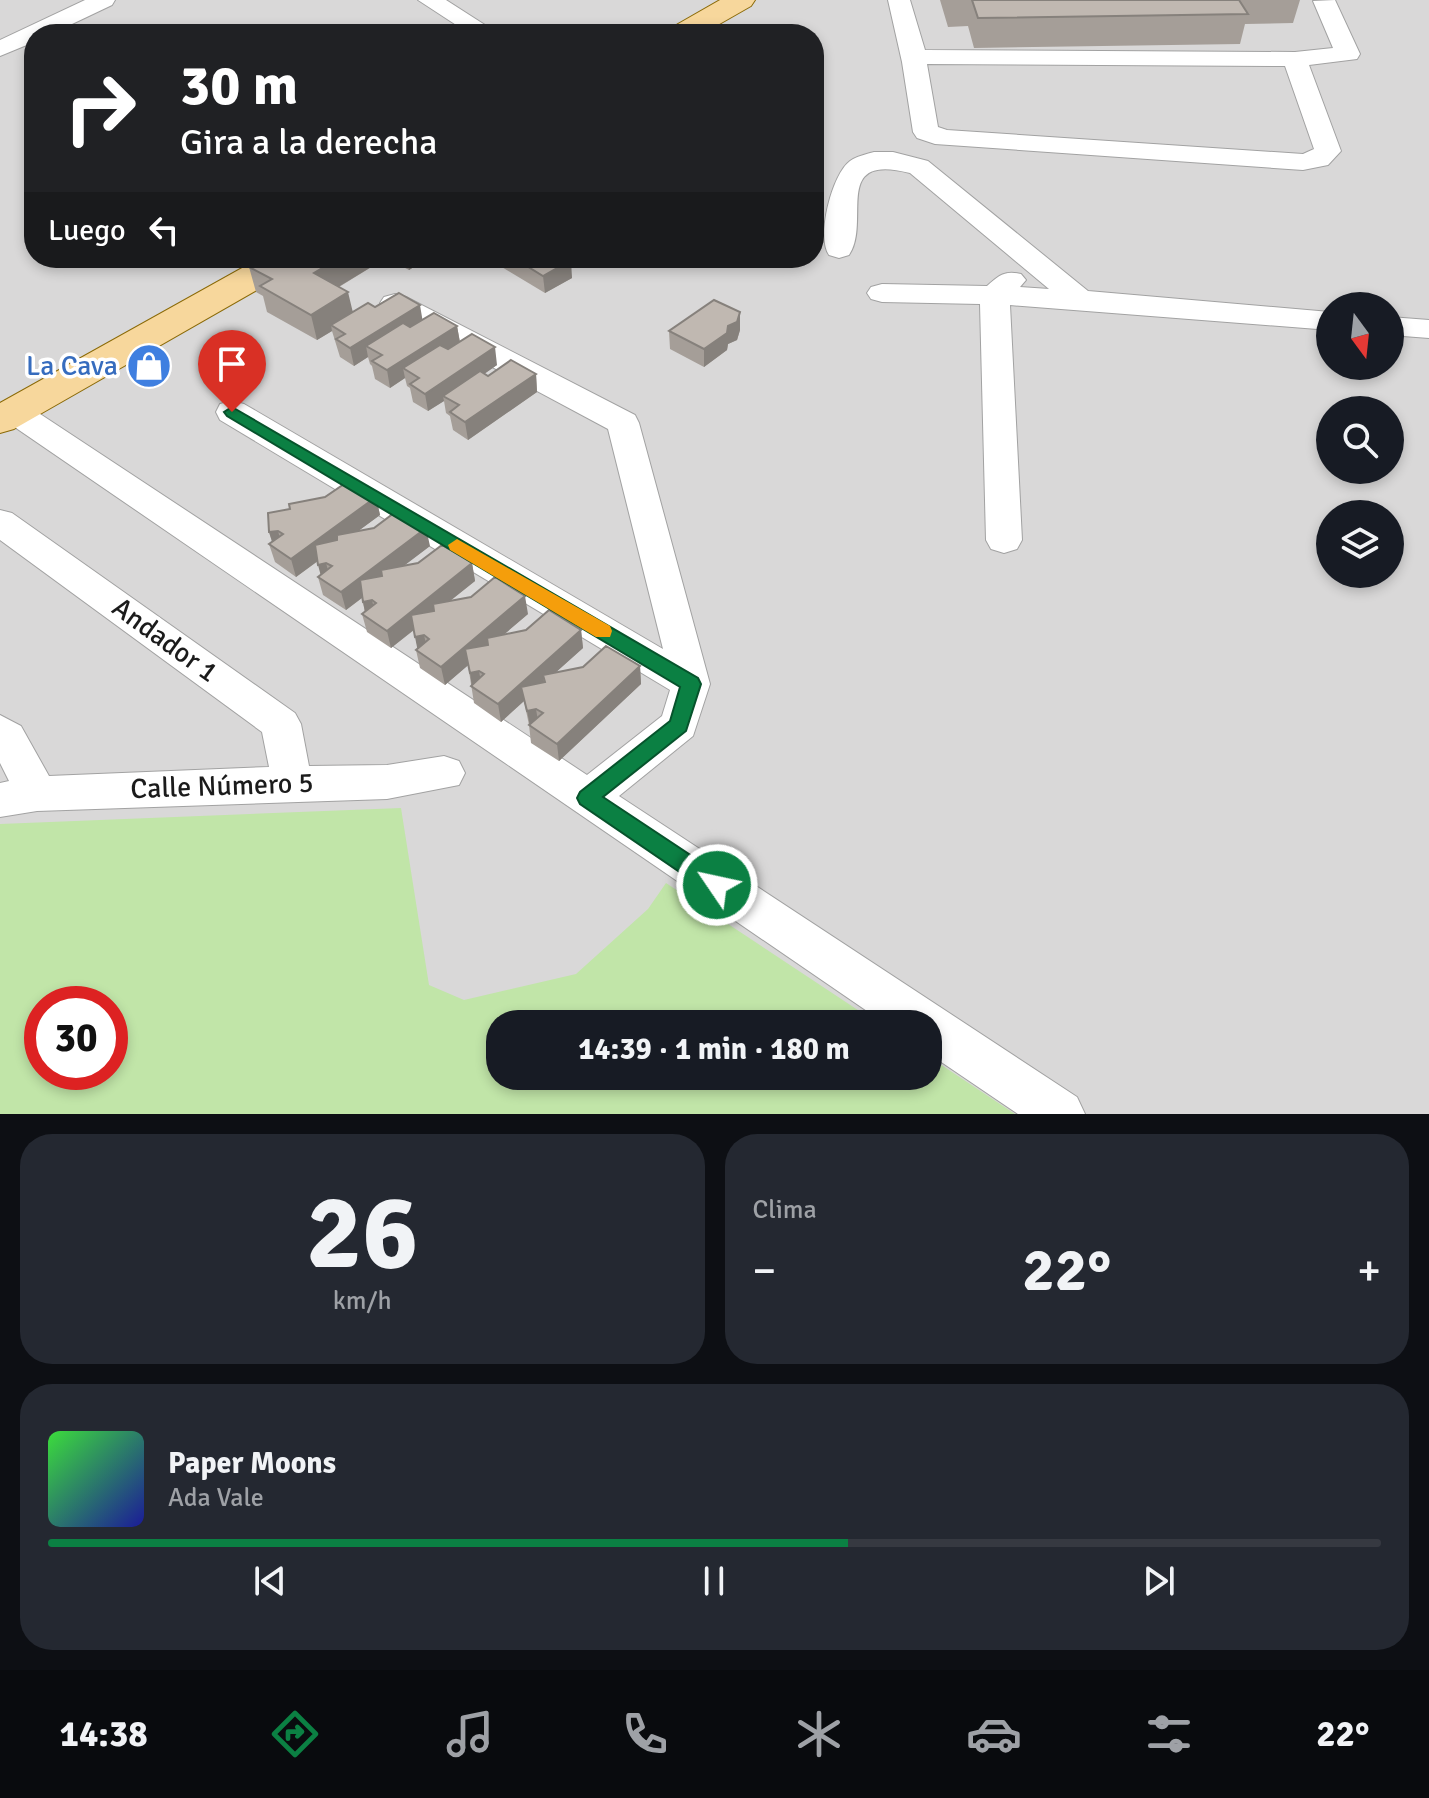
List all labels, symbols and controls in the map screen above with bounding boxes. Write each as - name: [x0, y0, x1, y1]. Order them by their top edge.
- text: 30 m: [180, 51, 298, 120]
- icon: right: [48, 56, 152, 160]
- text: Gira a la derecha: [180, 120, 438, 165]
- icon: left: [142, 208, 186, 252]
- text: Luego: [48, 212, 126, 249]
- north arrow: [1316, 292, 1404, 380]
- map controls: [1316, 292, 1404, 588]
- pin: [198, 330, 266, 412]
- shop icon: La Cava: [125, 342, 173, 390]
- icon: arrive: [210, 342, 254, 386]
- place label: La Cava: [26, 349, 118, 383]
- button: search: [1316, 396, 1404, 484]
- button: layers: [1316, 500, 1404, 588]
- street label: Andador 1: [106, 590, 224, 690]
- street label: Calle Número 5: [130, 766, 314, 806]
- position arrow: [675, 843, 759, 927]
- speed limit sign: 30: [24, 986, 128, 1090]
- text: 14:39 · 1 min · 180 m: [578, 1031, 850, 1068]
- text: 26: [306, 1169, 418, 1297]
- text: Clima: [753, 1194, 817, 1226]
- text: 22°: [1022, 1234, 1111, 1308]
- text: −: [753, 1244, 776, 1298]
- text: +: [1357, 1244, 1381, 1298]
- text: km/h: [333, 1285, 392, 1317]
- text: Paper Moons: [168, 1445, 336, 1482]
- text: Ada Vale: [168, 1482, 264, 1514]
- icon: previous: [248, 1559, 292, 1603]
- icon: pause: [692, 1559, 736, 1603]
- icon: next: [1137, 1559, 1181, 1603]
- icon: directions: [267, 1706, 323, 1762]
- icon: music: [442, 1706, 498, 1762]
- icon: phone: [617, 1706, 673, 1762]
- icon: climate: [791, 1706, 847, 1762]
- icon: car: [966, 1706, 1022, 1762]
- icon: filters: [1141, 1706, 1197, 1762]
- text: 14:38: [59, 1712, 148, 1757]
- text: 22°: [1316, 1712, 1369, 1757]

